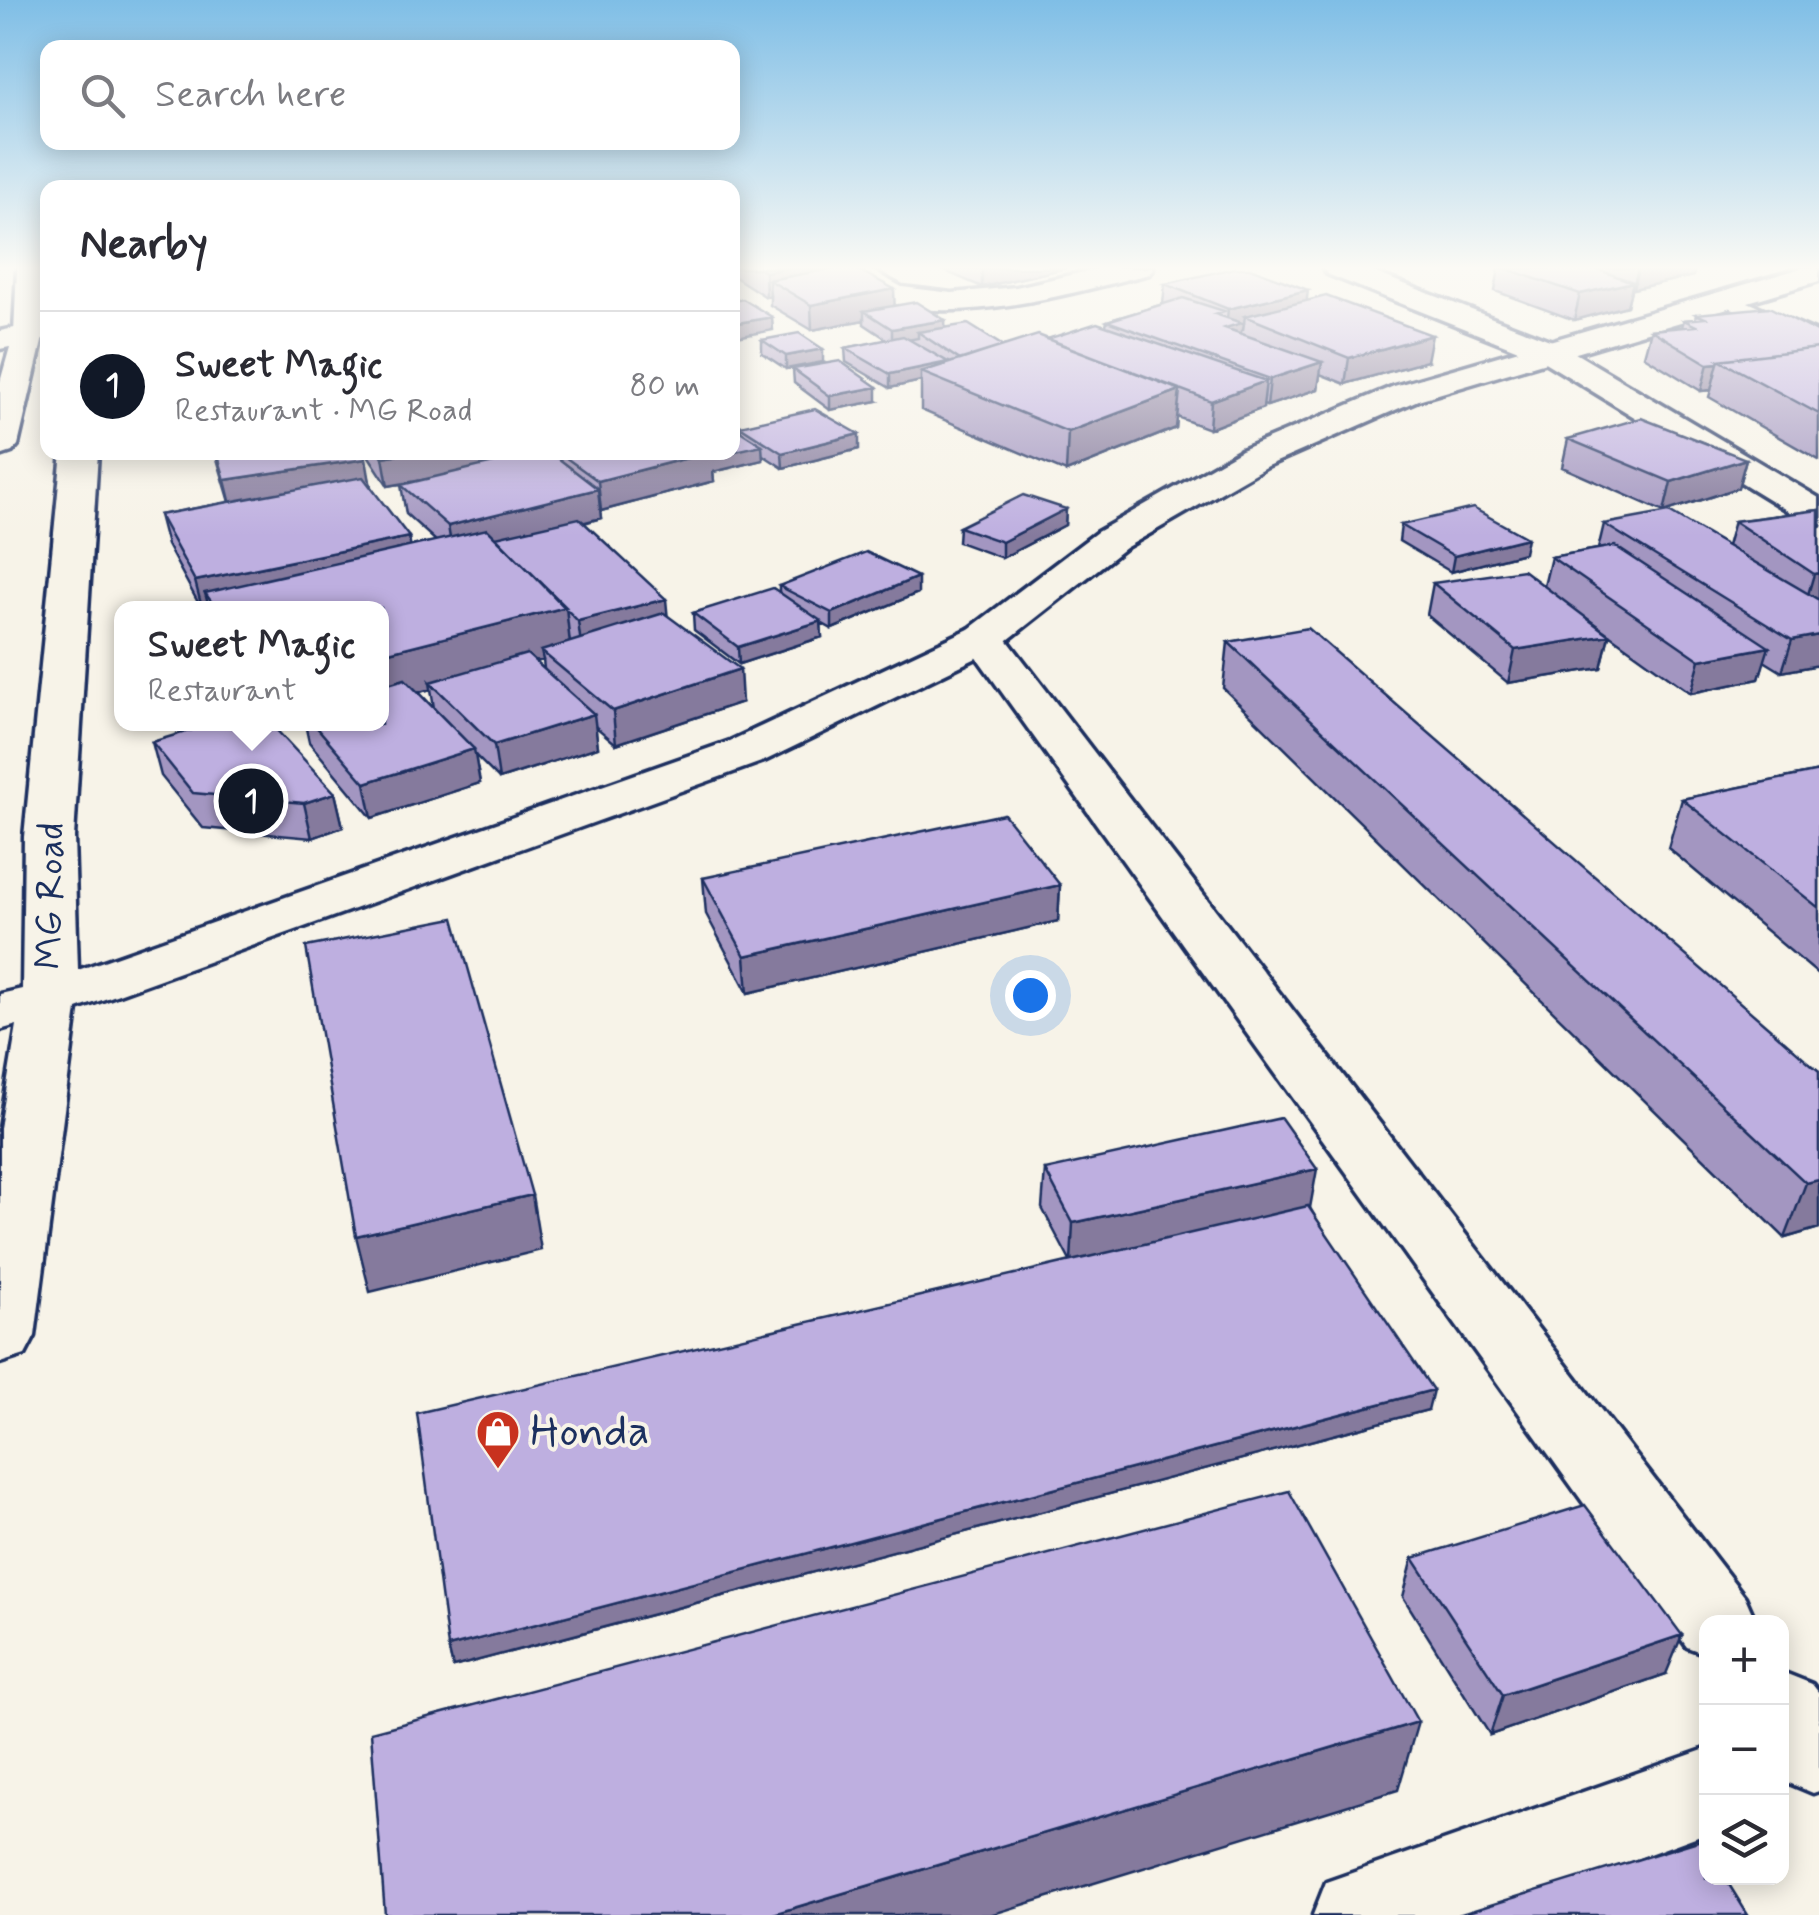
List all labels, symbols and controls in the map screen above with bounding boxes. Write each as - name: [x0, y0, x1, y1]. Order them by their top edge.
- search box: [40, 40, 740, 150]
- icon: search: [75, 68, 130, 123]
- text: Search here: [155, 71, 346, 120]
- text: Nearby: [80, 218, 208, 273]
- text: Sweet Magic: [175, 341, 382, 390]
- text: 1: [105, 365, 120, 407]
- text: 80 m: [630, 365, 700, 407]
- text: Restaurant · MG Road: [175, 390, 472, 432]
- popup: [114, 601, 389, 731]
- text: Sweet Magic: [148, 621, 355, 670]
- text: Restaurant: [148, 670, 297, 712]
- pin: 1: [218, 764, 284, 838]
- street label: MG Road: [25, 822, 77, 970]
- your location: [1005, 970, 1056, 1021]
- place label: Honda: [530, 1403, 649, 1462]
- shop icon: Honda: [475, 1409, 521, 1470]
- map controls: [1699, 1615, 1789, 1885]
- button: +: [1699, 1615, 1789, 1705]
- button: −: [1699, 1705, 1789, 1795]
- button: layers: [1699, 1795, 1789, 1885]

